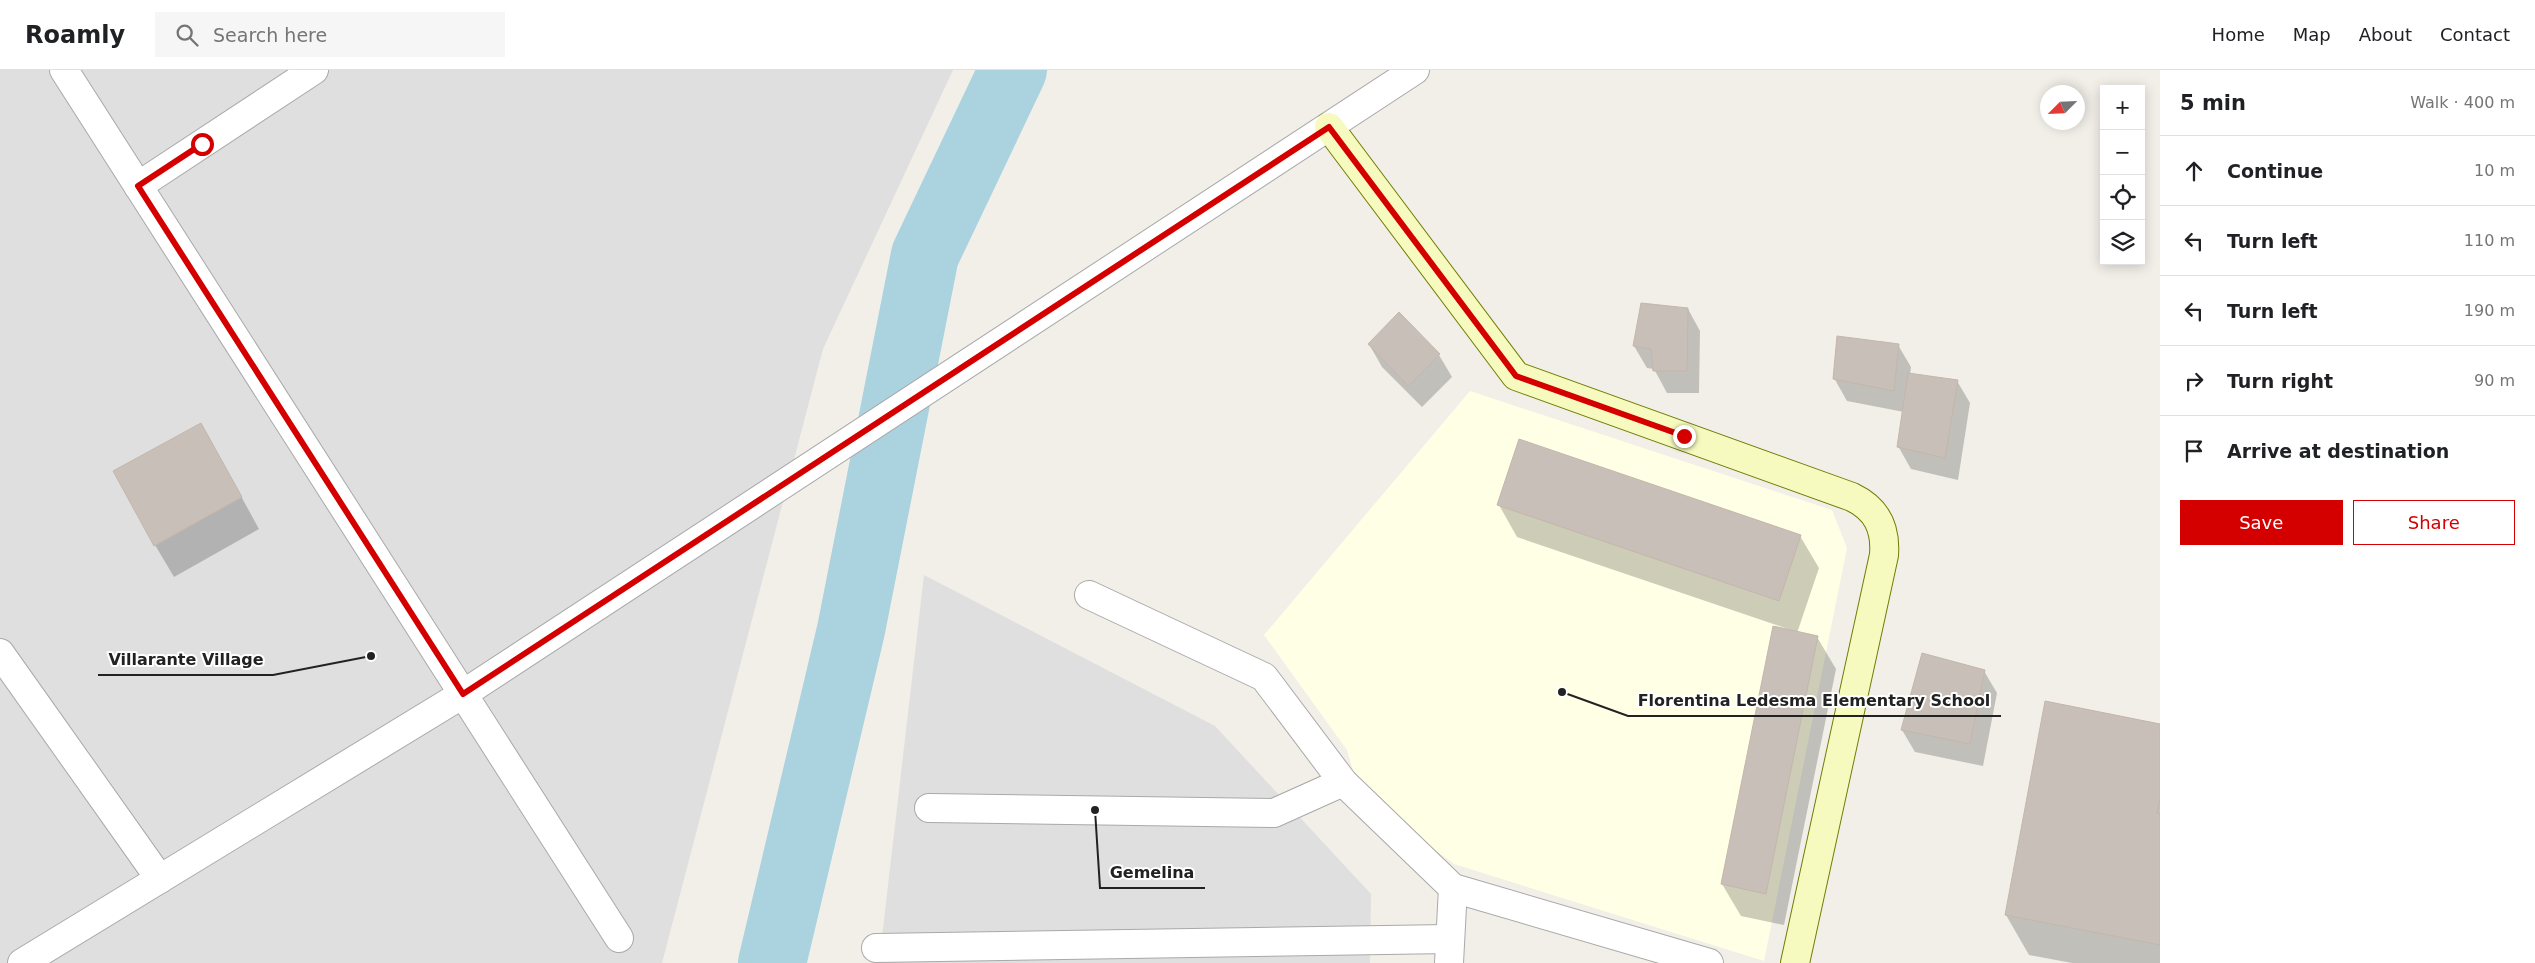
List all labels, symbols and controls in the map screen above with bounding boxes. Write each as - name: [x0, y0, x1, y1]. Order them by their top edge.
- search box: [155, 12, 505, 57]
- text: Roamly: [25, 21, 125, 49]
- icon: search: [173, 21, 201, 49]
- text: Search here: [213, 24, 327, 46]
- text: Home: [2212, 24, 2265, 45]
- text: Map: [2293, 24, 2331, 45]
- text: About: [2359, 24, 2412, 45]
- text: Contact: [2440, 24, 2510, 45]
- north arrow: [2040, 85, 2085, 130]
- map controls: [2100, 85, 2145, 265]
- button: +: [2100, 85, 2145, 130]
- text: 5 min: [2180, 91, 2246, 115]
- text: Walk · 400 m: [2410, 93, 2515, 112]
- button: −: [2100, 130, 2145, 175]
- route start: [191, 133, 214, 156]
- icon: ahead: [2180, 157, 2208, 185]
- text: Continue: [2227, 160, 2323, 182]
- text: 10 m: [2474, 161, 2515, 180]
- button: locate: [2100, 175, 2145, 220]
- button: layers: [2100, 220, 2145, 265]
- icon: left: [2180, 227, 2208, 255]
- text: Turn left: [2227, 230, 2318, 252]
- text: 110 m: [2464, 231, 2515, 250]
- icon: left: [2180, 297, 2208, 325]
- text: Turn left: [2227, 300, 2318, 322]
- text: 190 m: [2464, 301, 2515, 320]
- icon: right: [2180, 367, 2208, 395]
- text: Turn right: [2227, 370, 2333, 392]
- text: 90 m: [2474, 371, 2515, 390]
- route end: [1673, 425, 1696, 448]
- icon: arrive: [2180, 437, 2208, 465]
- text: Arrive at destination: [2227, 440, 2449, 462]
- button: Save: [2180, 500, 2343, 545]
- button: Share: [2353, 500, 2515, 545]
- callout: Villarante Village: [98, 644, 273, 675]
- text: Villarante Village: [108, 650, 264, 669]
- callout: Florentina Ledesma Elementary School: [1628, 685, 2001, 716]
- text: Florentina Ledesma Elementary School: [1638, 691, 1990, 710]
- callout: Gemelina: [1100, 857, 1205, 888]
- text: Gemelina: [1110, 863, 1194, 882]

